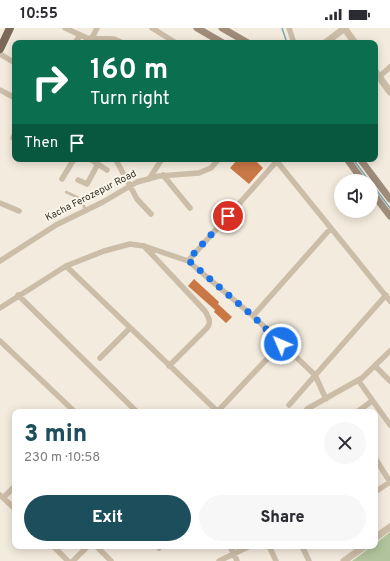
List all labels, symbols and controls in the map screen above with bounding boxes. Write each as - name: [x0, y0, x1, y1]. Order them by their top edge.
- text: 10:55: [20, 5, 58, 24]
- text: 160 m: [90, 53, 168, 89]
- icon: right: [24, 56, 76, 108]
- text: Turn right: [90, 88, 170, 111]
- icon: arrive: [66, 132, 88, 154]
- text: Then: [24, 134, 58, 153]
- street label: Kacha Ferozepur Road: [43, 167, 139, 225]
- map controls: [334, 174, 378, 218]
- button: sound: [334, 174, 378, 218]
- pin: [211, 199, 245, 233]
- icon: arrive: [217, 205, 239, 227]
- position arrow: [260, 323, 302, 365]
- text: 3 min: [24, 420, 87, 450]
- button: close: [324, 422, 366, 464]
- text: 230 m · 10:58: [24, 450, 100, 466]
- button: Exit: [24, 495, 191, 541]
- button: Share: [199, 495, 366, 541]

